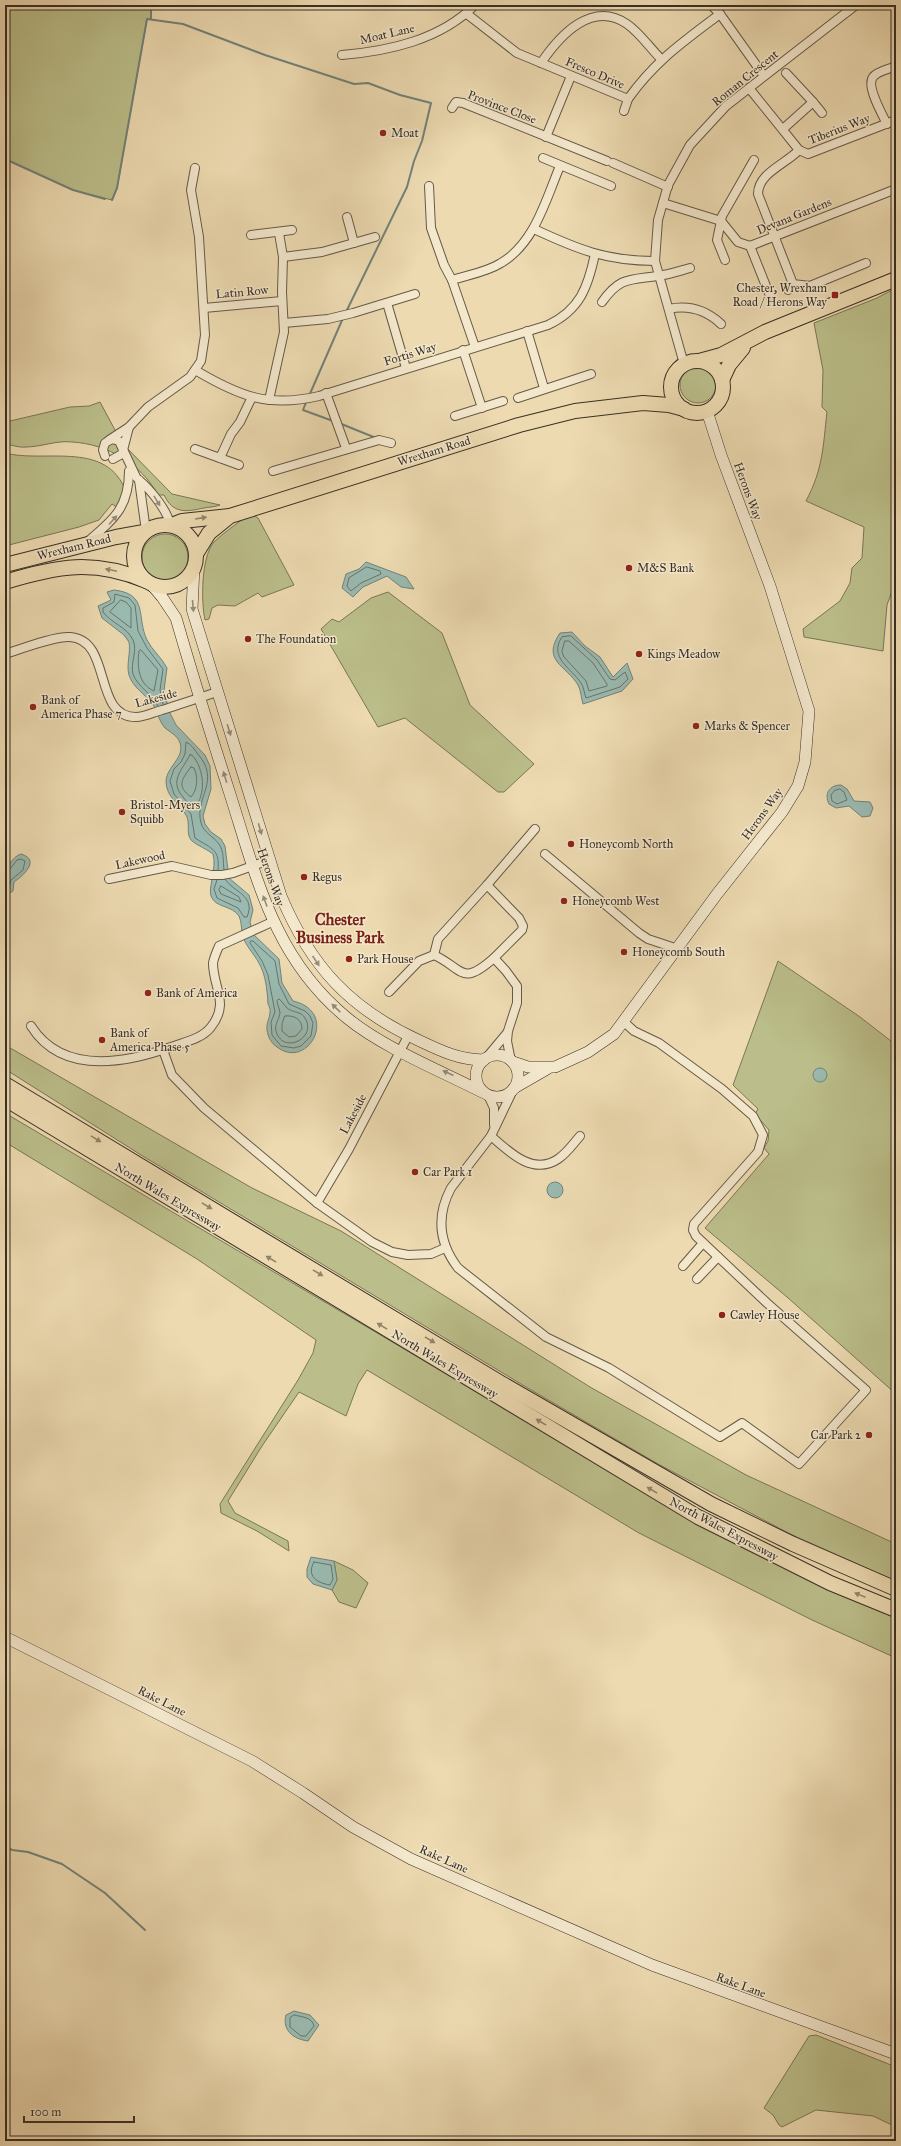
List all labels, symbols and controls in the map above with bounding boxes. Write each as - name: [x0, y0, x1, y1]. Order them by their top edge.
- street label: Moat Lane: [358, 21, 416, 47]
- street label: Roman Crescent: [709, 46, 782, 109]
- street label: Fresco Drive: [563, 54, 627, 92]
- street label: Province Close: [466, 87, 538, 127]
- street label: Tiberius Way: [806, 111, 872, 147]
- place label: Moat: [391, 126, 419, 140]
- marker: Moat: [378, 128, 388, 138]
- street label: Devana Gardens: [755, 195, 833, 237]
- place label: Chester, Wrexham Road / Herons Way: [732, 281, 827, 309]
- street label: Latin Row: [215, 283, 269, 301]
- marker: Chester, Wrexham Road / Herons Way: [830, 290, 840, 300]
- street label: Fortis Way: [382, 339, 438, 369]
- street label: Wrexham Road: [396, 433, 472, 469]
- street label: Herons Way: [731, 460, 765, 522]
- one-way arrow: [153, 495, 160, 507]
- one-way arrow: [108, 514, 117, 525]
- one-way arrow: [195, 515, 207, 521]
- street label: Wrexham Road: [36, 531, 112, 563]
- place label: M&S Bank: [637, 561, 695, 575]
- marker: M&S Bank: [624, 563, 634, 573]
- one-way arrow: [105, 566, 118, 572]
- one-way arrow: [189, 599, 196, 612]
- place label: The Foundation: [256, 632, 337, 646]
- marker: The Foundation: [243, 634, 253, 644]
- place label: Kings Meadow: [647, 647, 720, 662]
- marker: Kings Meadow: [634, 649, 644, 659]
- street label: Lakeside: [133, 686, 179, 710]
- place label: Bank of America Phase 7: [40, 693, 122, 721]
- marker: Bank of America Phase 7: [28, 702, 38, 712]
- place label: Marks & Spencer: [704, 719, 791, 733]
- marker: Marks & Spencer: [691, 721, 701, 731]
- one-way arrow: [227, 724, 233, 736]
- one-way arrow: [222, 771, 228, 783]
- street label: Herons Way: [739, 785, 786, 843]
- place label: Bristol-Myers Squibb: [130, 798, 200, 827]
- marker: Bristol-Myers Squibb: [117, 807, 127, 817]
- one-way arrow: [257, 823, 263, 836]
- place label: Honeycomb North: [579, 837, 674, 851]
- marker: Honeycomb North: [566, 839, 576, 849]
- street label: Herons Way: [255, 846, 288, 908]
- street label: Lakewood: [114, 848, 166, 872]
- place label: Regus: [312, 870, 342, 885]
- marker: Regus: [299, 872, 309, 882]
- one-way arrow: [262, 894, 268, 906]
- place label: Honeycomb West: [572, 894, 660, 908]
- marker: Honeycomb West: [559, 896, 569, 906]
- district label: Chester Business Park: [296, 910, 385, 947]
- place label: Honeycomb South: [632, 945, 726, 959]
- marker: Honeycomb South: [619, 947, 629, 957]
- place label: Park House: [357, 952, 413, 966]
- marker: Park House: [344, 954, 354, 964]
- one-way arrow: [312, 956, 320, 966]
- place label: Bank of America: [156, 986, 238, 1000]
- marker: Bank of America: [143, 988, 153, 998]
- one-way arrow: [331, 1003, 341, 1012]
- place label: Bank of America Phase 5: [109, 1026, 190, 1054]
- marker: Bank of America Phase 5: [97, 1035, 107, 1045]
- one-way arrow: [442, 1070, 453, 1076]
- street label: Lakeside: [337, 1092, 369, 1136]
- one-way arrow: [90, 1135, 102, 1142]
- street label: North Wales Expressway: [112, 1160, 224, 1234]
- place label: Car Park 1: [423, 1165, 473, 1179]
- marker: Car Park 1: [410, 1167, 420, 1177]
- one-way arrow: [201, 1202, 213, 1209]
- one-way arrow: [266, 1255, 276, 1263]
- one-way arrow: [312, 1269, 324, 1276]
- place label: Cawley House: [730, 1308, 799, 1322]
- marker: Cawley House: [717, 1310, 727, 1320]
- one-way arrow: [377, 1322, 387, 1330]
- street label: North Wales Expressway: [389, 1327, 501, 1401]
- one-way arrow: [425, 1336, 435, 1344]
- one-way arrow: [535, 1419, 547, 1426]
- place label: Car Park 2: [810, 1428, 861, 1442]
- marker: Car Park 2: [864, 1430, 874, 1440]
- one-way arrow: [646, 1486, 658, 1493]
- street label: North Wales Expressway: [667, 1494, 781, 1564]
- one-way arrow: [853, 1592, 865, 1598]
- street label: Rake Lane: [136, 1683, 188, 1719]
- street label: Rake Lane: [417, 1842, 471, 1876]
- street label: Rake Lane: [714, 1970, 768, 2000]
- scale bar: [24, 2098, 134, 2124]
- text: 100 m: [30, 2105, 61, 2119]

